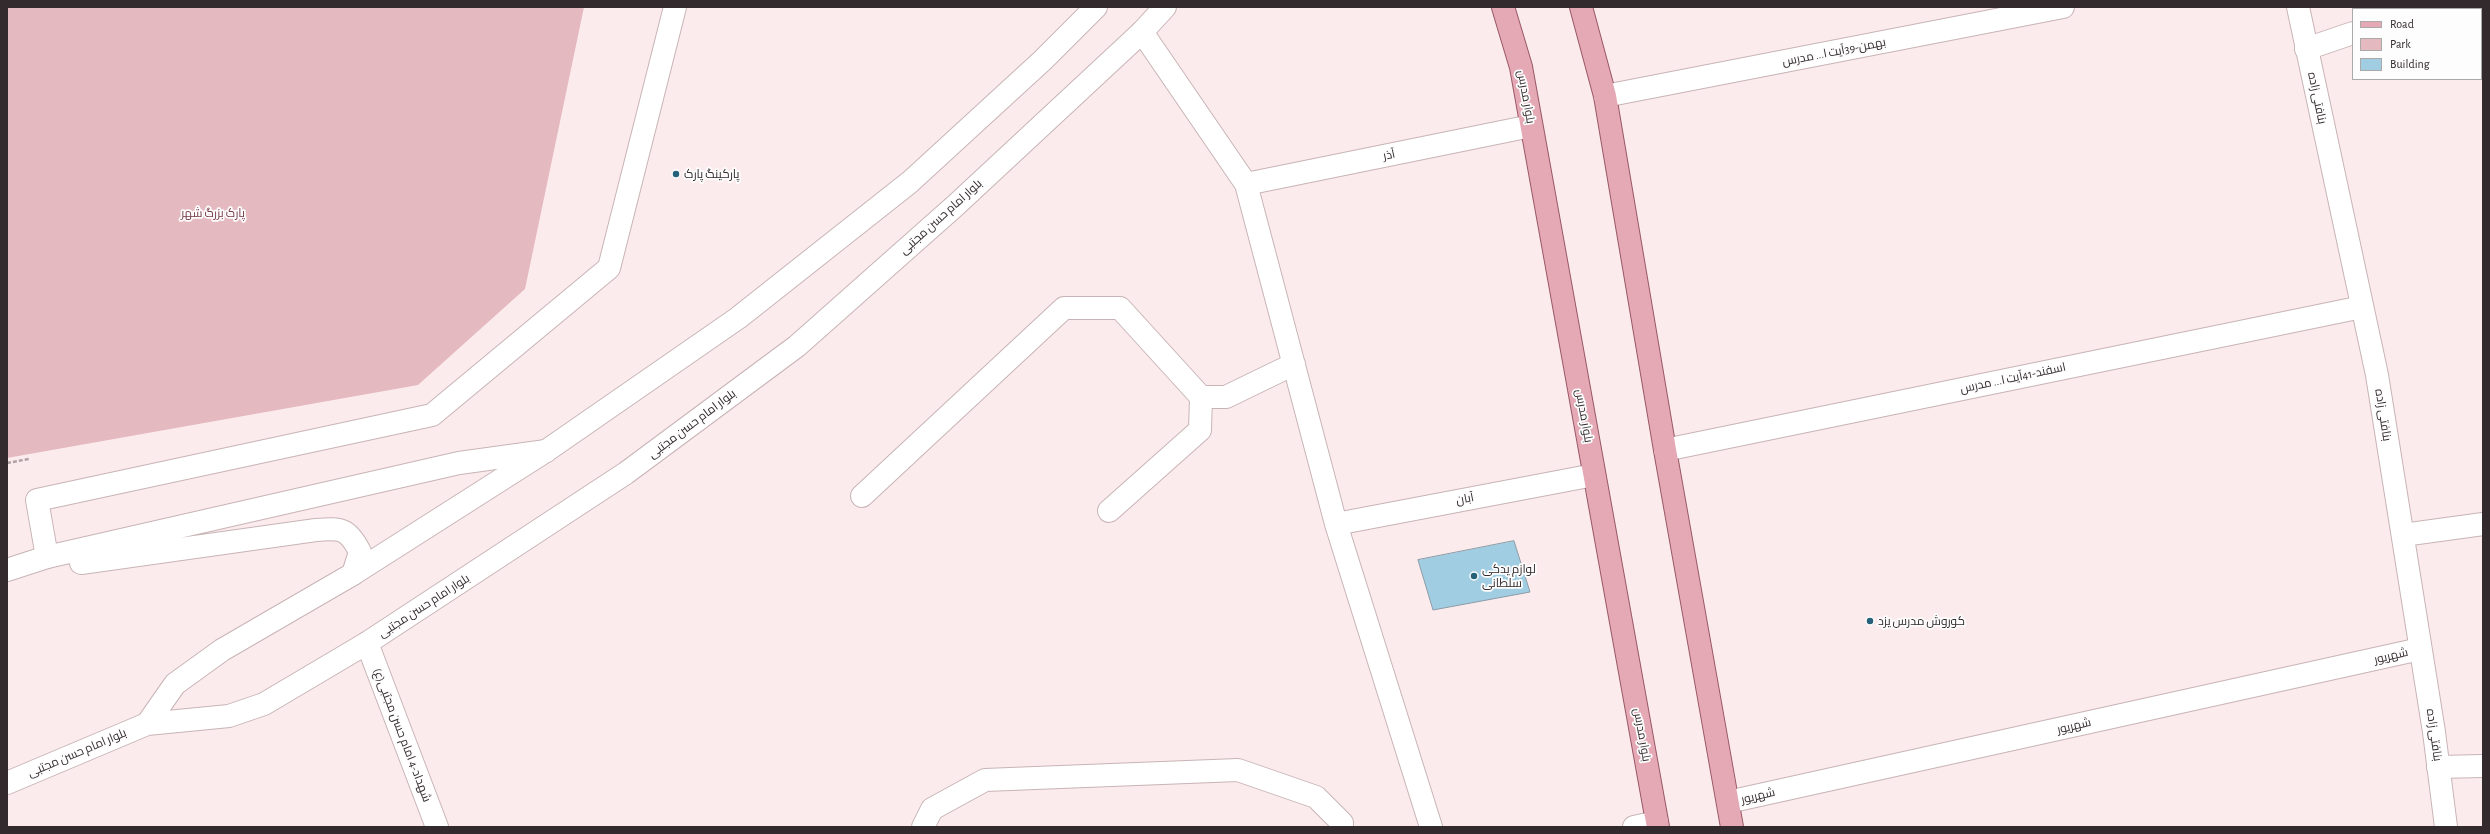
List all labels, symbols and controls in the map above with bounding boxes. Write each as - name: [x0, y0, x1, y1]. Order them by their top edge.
- legend: [2352, 8, 2482, 80]
- text: Road: [2390, 18, 2414, 30]
- street label: بهمن-39آیت ا... مدرس: [1781, 35, 1887, 69]
- text: Park: [2390, 38, 2411, 50]
- text: Building: [2390, 58, 2430, 70]
- street label: بلوار مدرس: [1514, 69, 1538, 125]
- street label: بنافتی زاده: [2304, 71, 2330, 125]
- street label: آذر: [1382, 147, 1396, 163]
- place label: پارکینگ پارک: [684, 167, 740, 181]
- marker: پارکینگ پارک: [671, 169, 681, 179]
- street label: بلوار امام حسن مجتبی: [897, 176, 985, 258]
- park label: پارک بزرگ شهر: [181, 206, 245, 220]
- street label: اسفند-41آیت ا... مدرس: [1959, 360, 2067, 396]
- street label: بلوار امام حسن مجتبی: [645, 386, 739, 462]
- street label: بلوار مدرس: [1572, 388, 1596, 444]
- street label: بنافتی زاده: [2372, 388, 2394, 442]
- street label: آبان: [1455, 490, 1475, 508]
- place label: لوازم یدکی سلطانی: [1482, 562, 1536, 590]
- street label: بلوار امام حسن مجتبی: [376, 571, 472, 641]
- marker: لوازم یدکی سلطانی: [1469, 571, 1479, 581]
- place label: کوروش مدرس یزد: [1878, 614, 1965, 628]
- marker: کوروش مدرس یزد: [1865, 616, 1875, 626]
- street label: شهریور: [2372, 645, 2410, 667]
- street label: شهداد-4 امام حسن مجتبی(ع): [370, 666, 434, 804]
- street label: بلوار مدرس: [1630, 707, 1654, 763]
- street label: بنافتی زاده: [2423, 708, 2445, 762]
- street label: شهریور: [2055, 715, 2093, 737]
- street label: بلوار امام حسن مجتبی: [25, 726, 129, 780]
- street label: شهریور: [1739, 785, 1777, 807]

